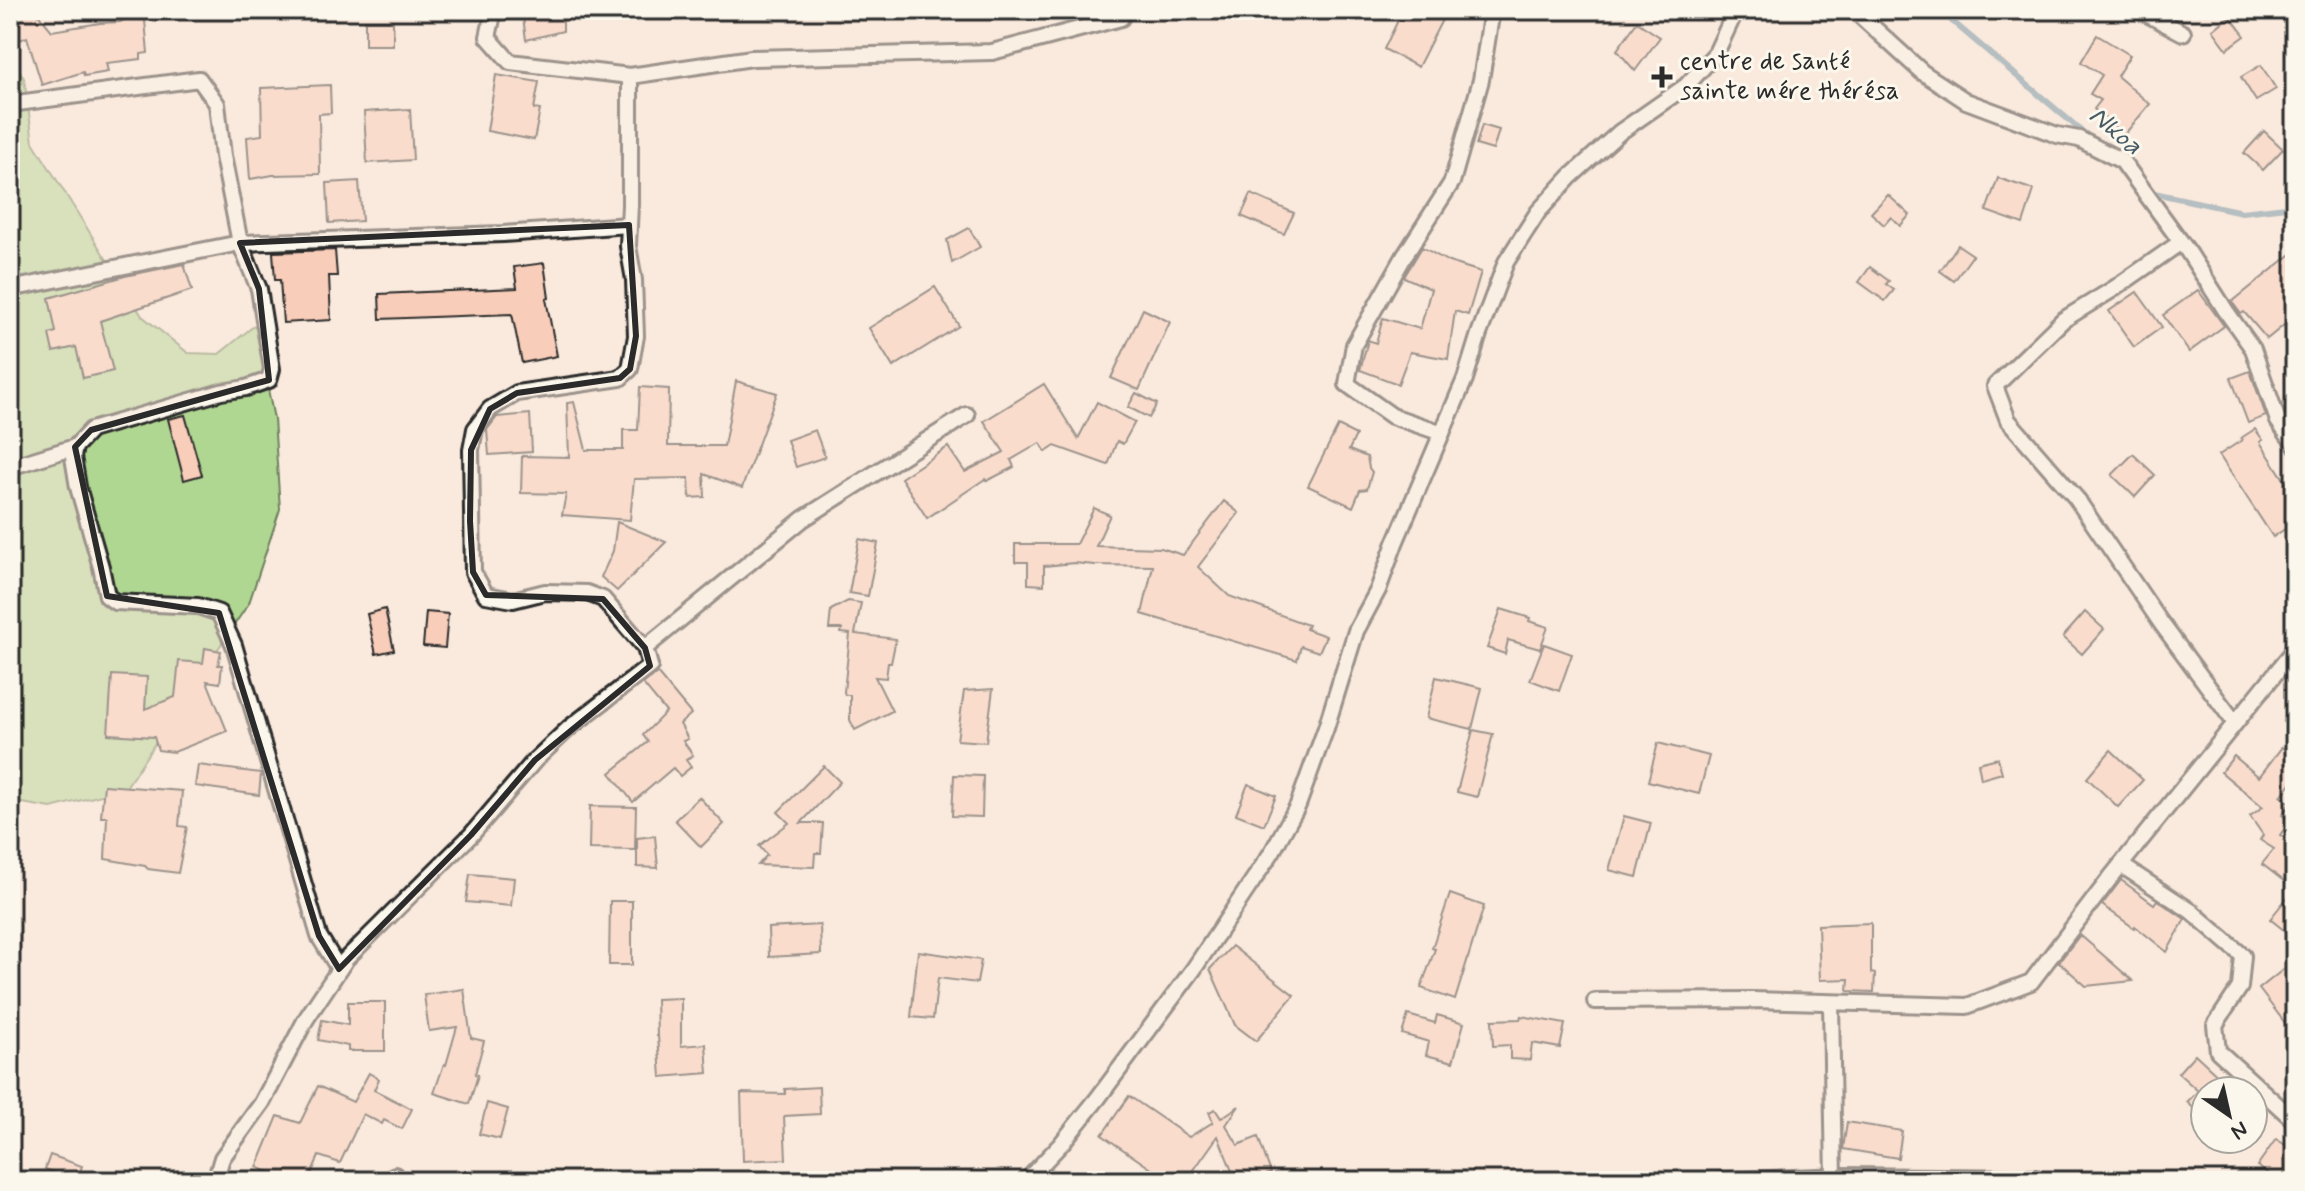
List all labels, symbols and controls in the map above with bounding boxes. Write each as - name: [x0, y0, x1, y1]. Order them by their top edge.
- place label: centre de santé sainte mére thérésa: [1680, 45, 1899, 109]
- marker: centre de santé sainte mére thérésa: [1651, 66, 1673, 88]
- water label: Nkoa: [2080, 98, 2150, 164]
- north arrow: [2189, 1075, 2269, 1155]
- text: N: [2225, 1114, 2253, 1146]

